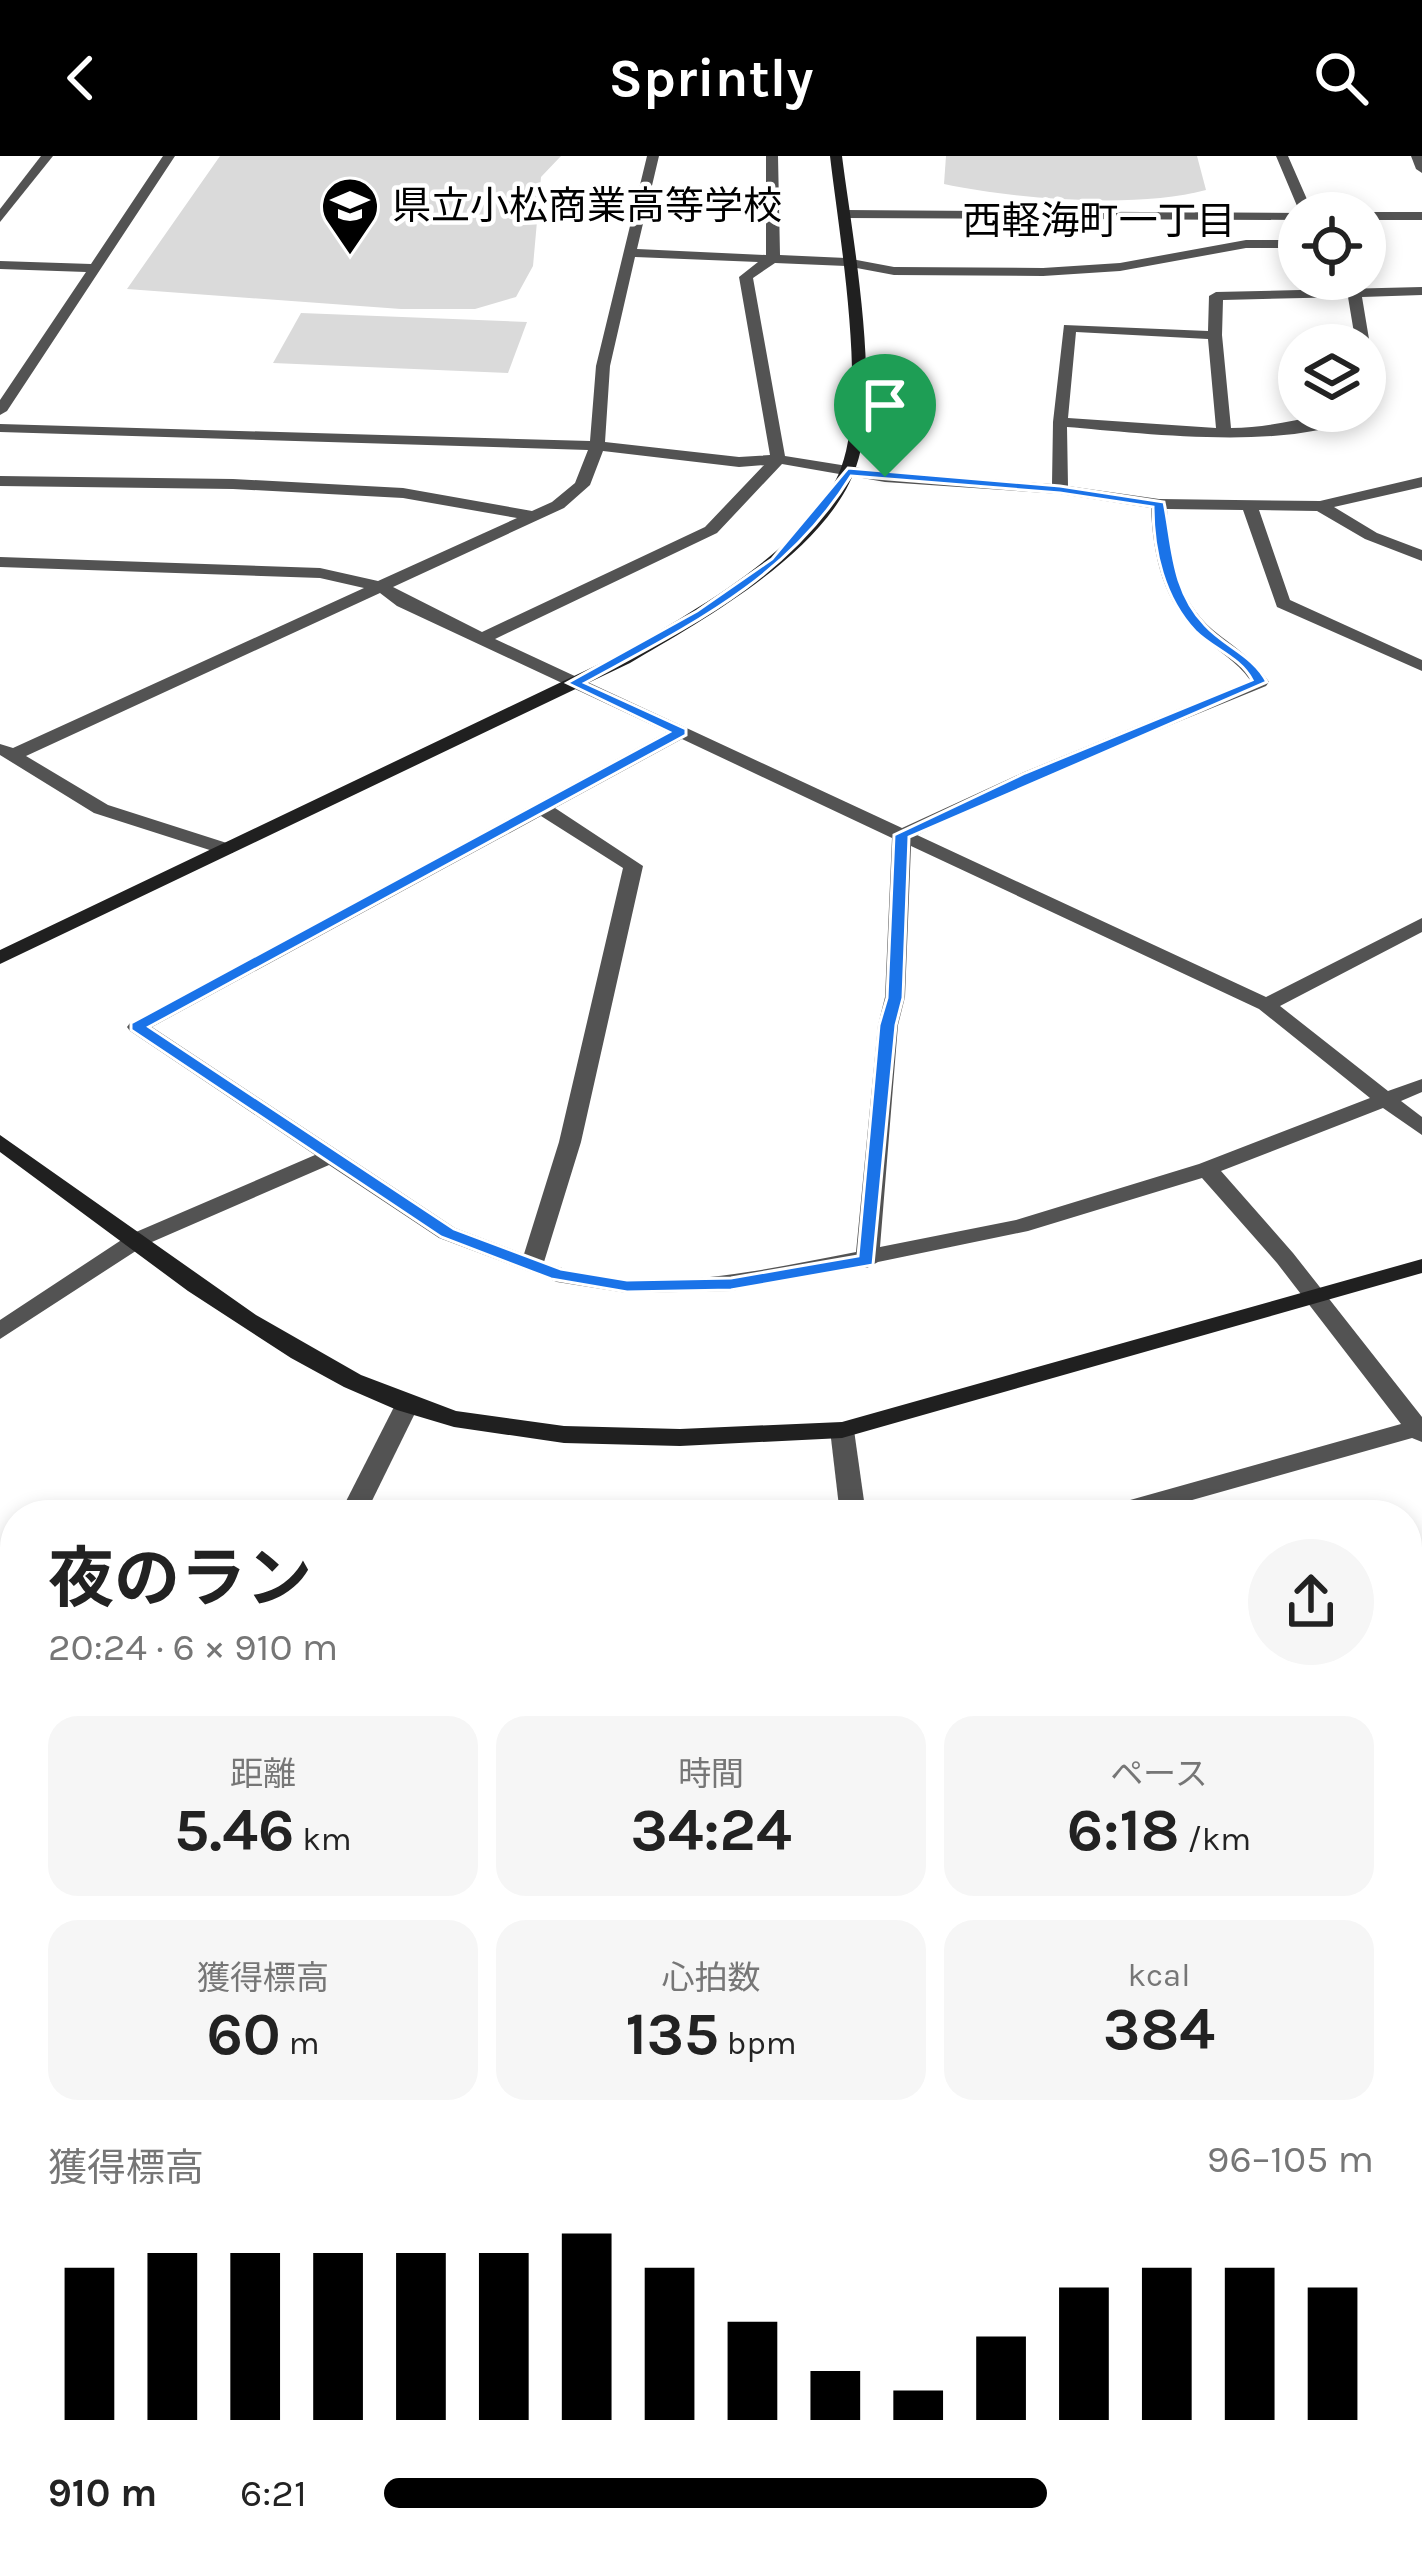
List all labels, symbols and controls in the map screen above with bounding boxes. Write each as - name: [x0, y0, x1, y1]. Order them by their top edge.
- icon: back: [48, 45, 114, 111]
- icon: search: [1308, 45, 1374, 111]
- text: Sprintly: [609, 46, 813, 110]
- school or university icon: 県立小松商業高等学校: [319, 175, 381, 257]
- place label: 県立小松商業高等学校: [392, 183, 782, 229]
- map controls: [1278, 192, 1386, 432]
- button: locate: [1278, 192, 1386, 300]
- district label: 西軽海町一丁目: [962, 198, 1236, 244]
- button: layers: [1278, 324, 1386, 432]
- pin: [834, 354, 936, 477]
- icon: arrive: [852, 372, 918, 438]
- button: share: [1248, 1539, 1374, 1665]
- text: 夜のラン: [48, 1540, 312, 1618]
- text: 20:24 · 6 × 910 m: [48, 1624, 338, 1670]
- text: 距離: [230, 1755, 296, 1793]
- text: 時間: [678, 1755, 744, 1793]
- text: ペース: [1110, 1755, 1208, 1793]
- text: 5.46: [174, 1795, 294, 1865]
- text: 34:24: [630, 1795, 792, 1865]
- text: 6:18: [1067, 1795, 1180, 1865]
- text: km: [294, 1820, 352, 1858]
- text: /km: [1180, 1820, 1251, 1858]
- text: kcal: [1127, 1956, 1191, 1994]
- text: 獲得標高: [197, 1959, 329, 1997]
- text: 心拍数: [662, 1959, 761, 1997]
- text: 384: [1103, 1994, 1215, 2064]
- text: 60: [206, 1999, 281, 2069]
- text: 135: [625, 1999, 719, 2069]
- text: m: [281, 2024, 320, 2062]
- text: bpm: [719, 2024, 797, 2062]
- text: 96–105 m: [1207, 2136, 1374, 2182]
- text: 獲得標高: [48, 2145, 204, 2191]
- text: 910 m: [48, 2470, 157, 2516]
- text: 6:21: [240, 2470, 307, 2516]

